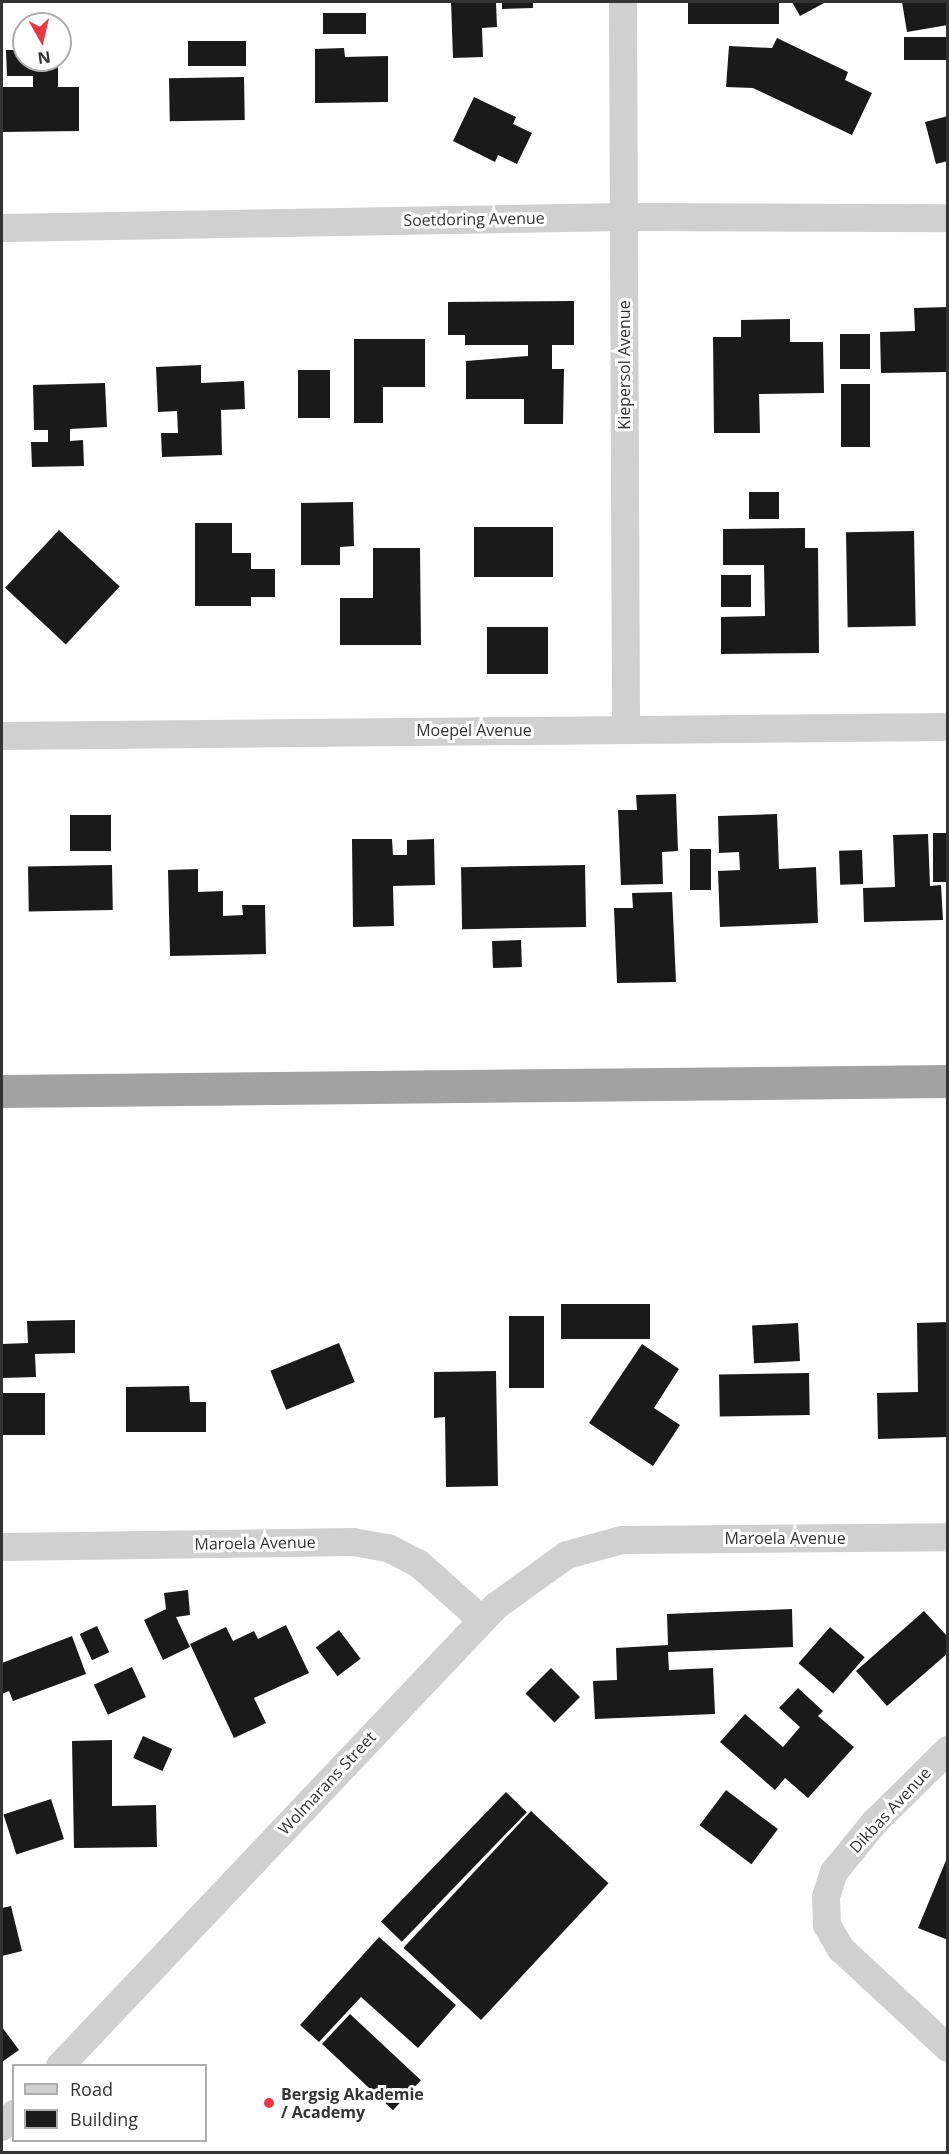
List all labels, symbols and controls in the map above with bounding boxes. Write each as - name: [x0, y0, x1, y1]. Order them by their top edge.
- north arrow: [12, 12, 72, 72]
- text: N: [36, 46, 52, 70]
- street label: Soetdoring Avenue: [403, 208, 545, 230]
- street label: Kiepersol Avenue: [614, 300, 634, 430]
- street label: Moepel Avenue: [416, 720, 532, 740]
- street label: Maroela Avenue: [724, 1528, 846, 1548]
- street label: Maroela Avenue: [194, 1532, 316, 1554]
- street label: Wolmarans Street: [274, 1728, 380, 1838]
- street label: Dikbas Avenue: [845, 1763, 935, 1857]
- legend: [12, 2064, 207, 2142]
- text: Road: [70, 2077, 113, 2101]
- place label: Bergsig Akademie / Academy: [281, 2084, 424, 2122]
- marker: Bergsig Akademie / Academy: [262, 2096, 276, 2110]
- text: Building: [70, 2107, 138, 2131]

